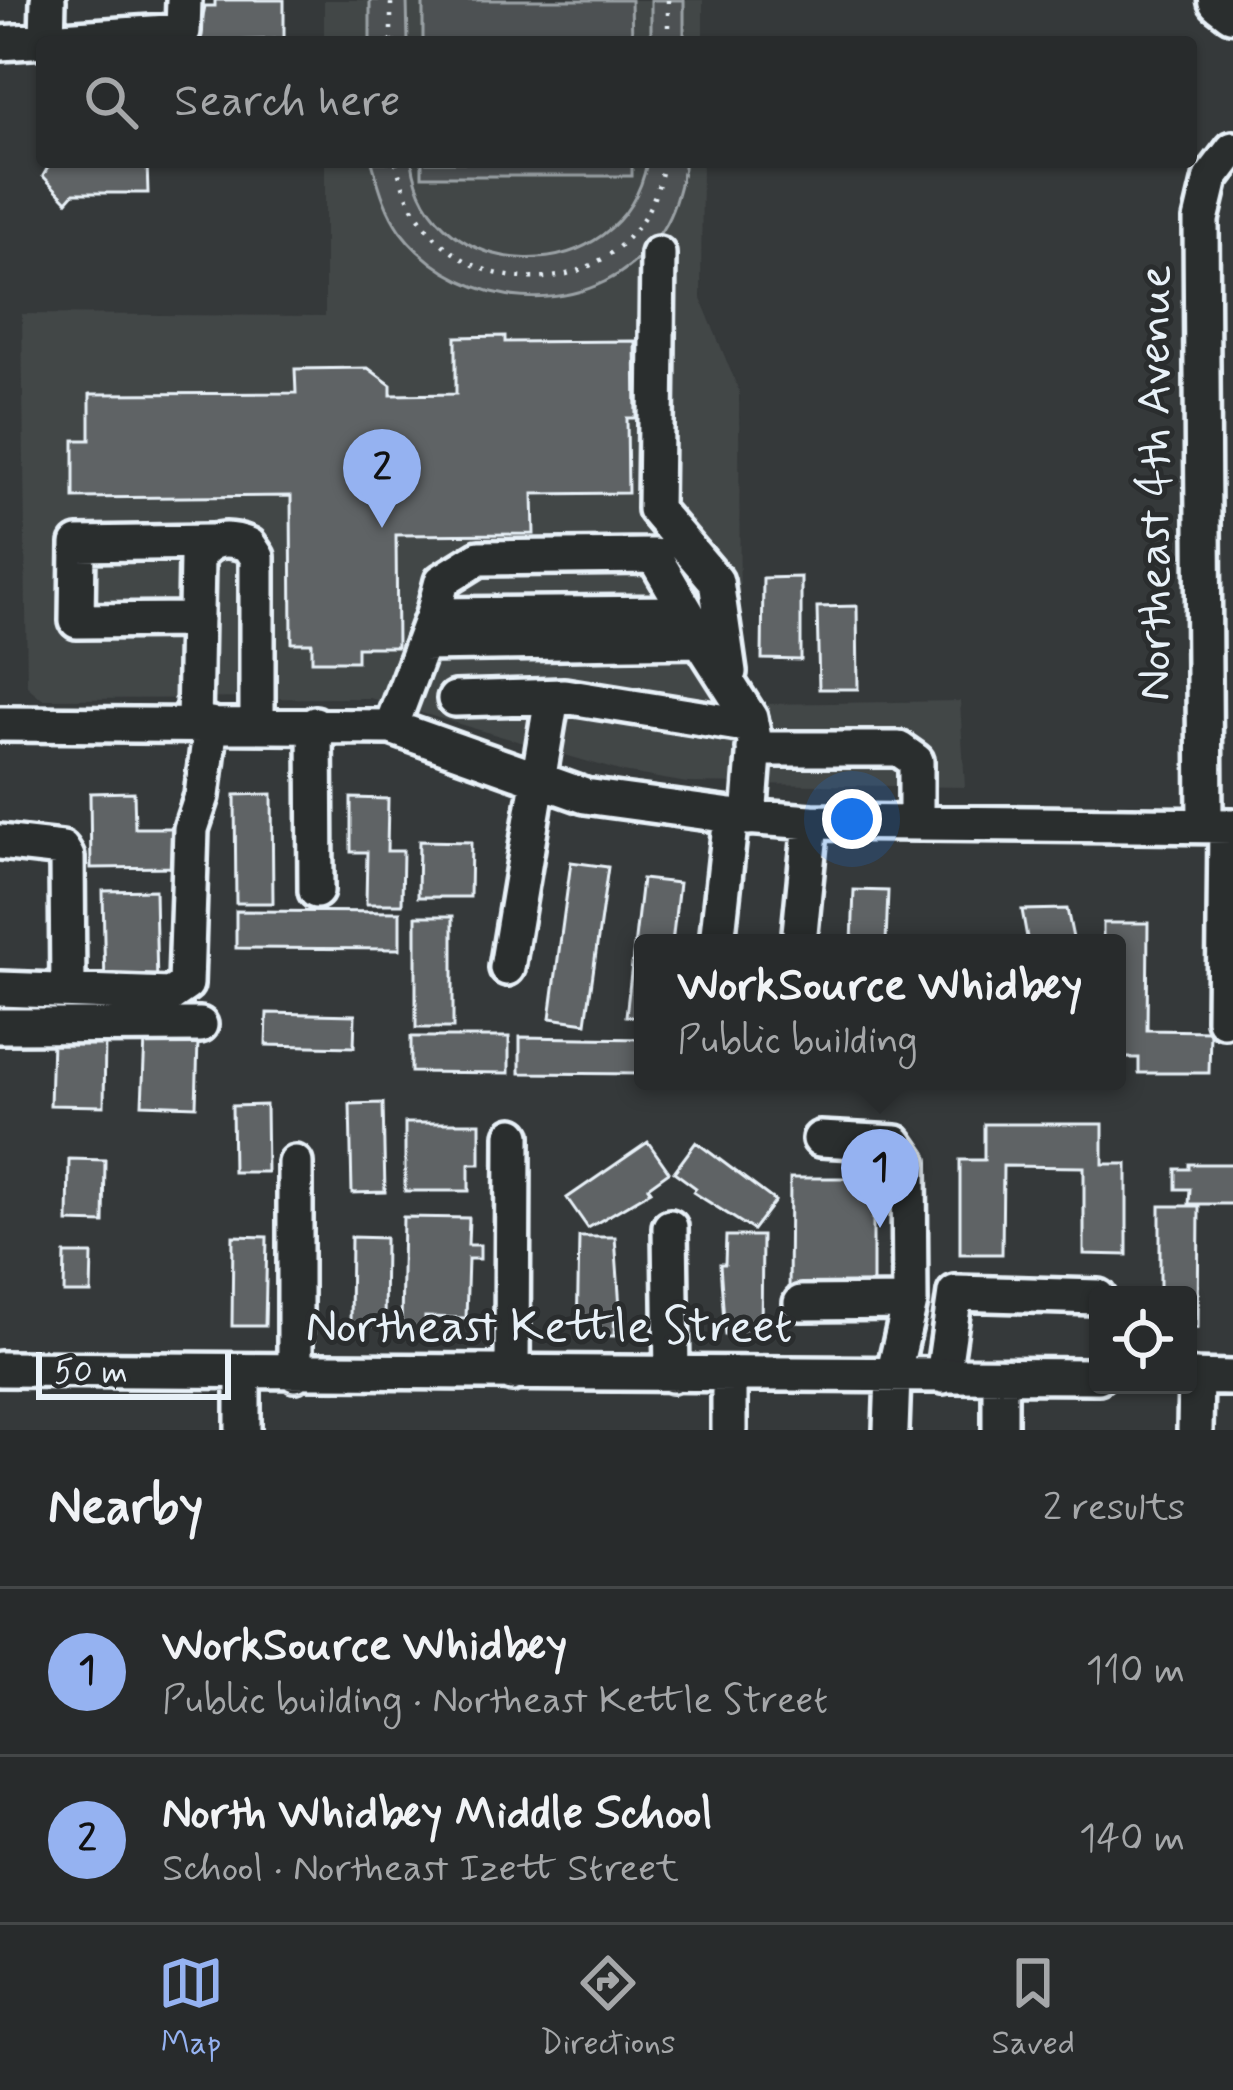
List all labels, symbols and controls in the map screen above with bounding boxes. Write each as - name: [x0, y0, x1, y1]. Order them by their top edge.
- search box: [36, 36, 1197, 168]
- icon: search: [78, 69, 144, 135]
- text: Search here: [174, 73, 401, 132]
- street label: Northeast 4th Avenue: [1124, 265, 1187, 701]
- pin: 2: [343, 429, 421, 528]
- your location: [822, 789, 882, 849]
- popup: [634, 934, 1126, 1090]
- text: WorkSource Whidbey: [677, 957, 1083, 1016]
- text: Public building: [677, 1016, 918, 1067]
- pin: 1: [841, 1129, 919, 1228]
- map controls: [1089, 1286, 1197, 1394]
- button: locate: [1089, 1286, 1197, 1394]
- street label: Northeast Kettle Street: [305, 1296, 793, 1359]
- scale bar: [36, 1346, 231, 1399]
- text: 50 m: [54, 1351, 128, 1395]
- text: Nearby: [48, 1475, 203, 1541]
- text: 2 results: [1043, 1483, 1185, 1534]
- text: WorkSource Whidbey: [162, 1617, 567, 1676]
- text: 1: [78, 1646, 96, 1697]
- text: 110 m: [1086, 1646, 1185, 1697]
- text: Public building · Northeast Kettle Street: [162, 1676, 828, 1727]
- text: North Whidbey Middle School: [162, 1785, 712, 1844]
- text: 2: [77, 1814, 97, 1865]
- text: 140 m: [1079, 1814, 1185, 1865]
- text: School · Northeast Izett Street: [162, 1844, 679, 1895]
- tab: Map: [158, 1950, 224, 2066]
- tab: Directions: [540, 1950, 676, 2066]
- tab: Saved: [992, 1950, 1075, 2066]

